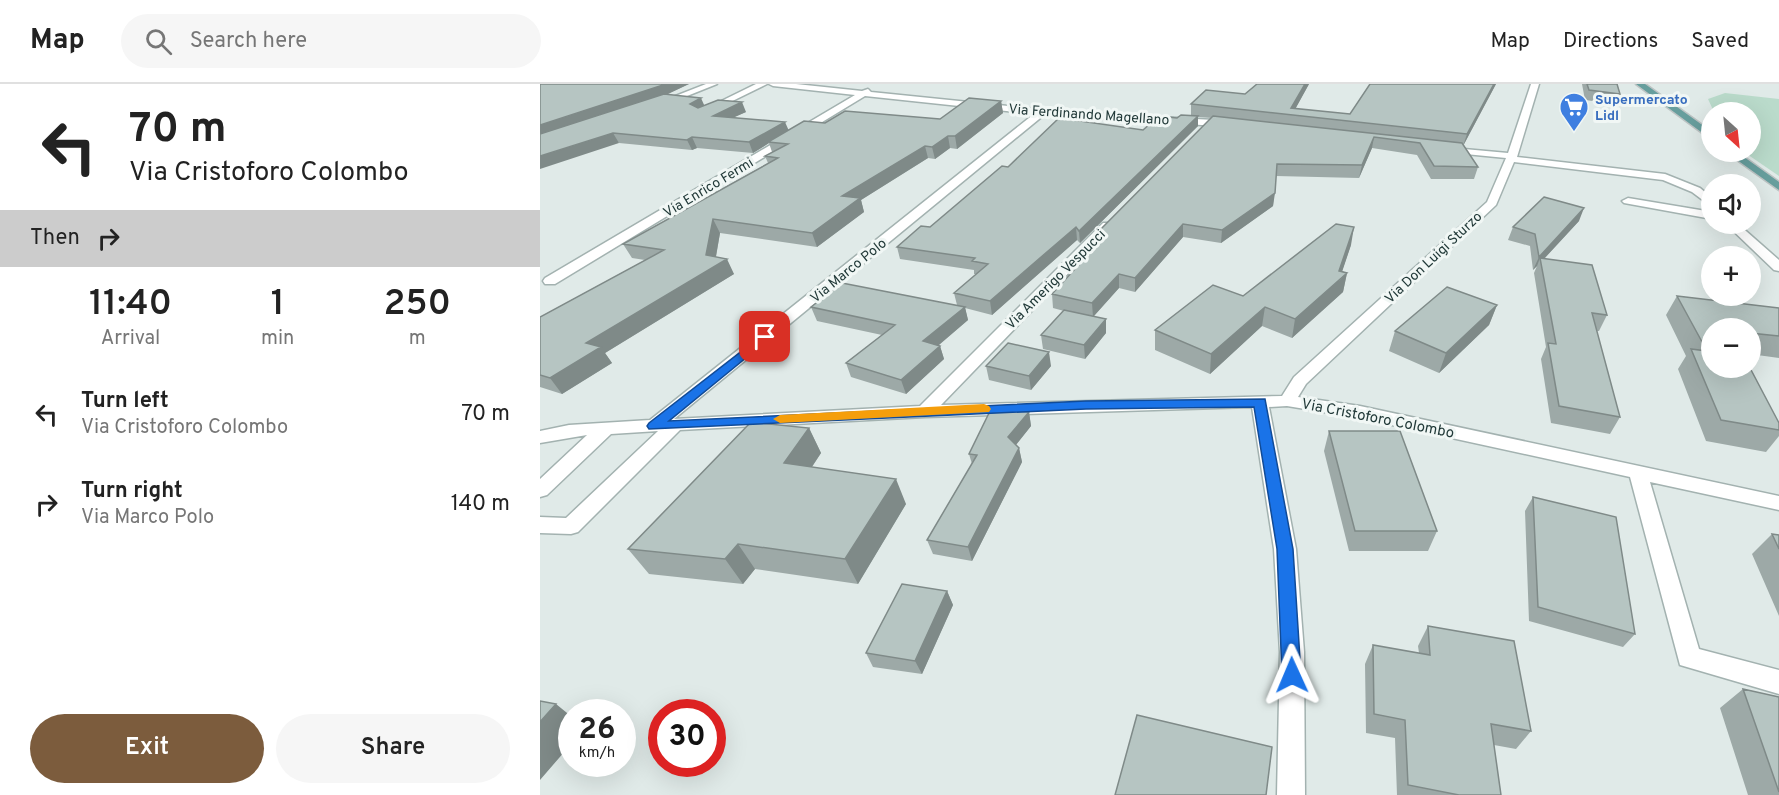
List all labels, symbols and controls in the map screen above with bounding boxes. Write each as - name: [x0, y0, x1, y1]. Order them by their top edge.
- search box: [121, 14, 541, 68]
- text: Map: [30, 23, 85, 59]
- icon: search: [142, 25, 175, 58]
- text: Search here: [190, 28, 307, 55]
- text: Map: [1490, 28, 1530, 55]
- text: Directions: [1563, 28, 1658, 55]
- text: Saved: [1691, 28, 1749, 55]
- supermarket icon: Supermercato Lidl: [1558, 91, 1590, 133]
- place label: Supermercato Lidl: [1595, 92, 1688, 125]
- street label: Via Ferdinando Magellano: [1008, 101, 1170, 130]
- north arrow: [1701, 102, 1761, 162]
- map controls: [1701, 102, 1761, 378]
- text: 70 m: [129, 104, 227, 157]
- icon: left: [30, 108, 108, 186]
- street label: Via Enrico Fermi: [661, 155, 757, 222]
- text: Via Cristoforo Colombo: [129, 156, 409, 190]
- button: sound: [1701, 174, 1761, 234]
- street label: Via Don Luigi Sturzo: [1382, 208, 1486, 308]
- icon: right: [92, 222, 125, 255]
- text: Then: [30, 225, 80, 252]
- street label: Via Amerigo Vespucci: [1003, 227, 1110, 334]
- street label: Via Marco Polo: [807, 235, 891, 307]
- button: +: [1701, 246, 1761, 306]
- text: 11:40: [89, 282, 172, 328]
- text: 1: [271, 282, 285, 328]
- text: 250: [383, 282, 451, 328]
- pin: [739, 311, 790, 362]
- button: −: [1701, 318, 1761, 378]
- icon: arrive: [748, 320, 781, 353]
- text: Arrival: [101, 326, 160, 352]
- text: min: [261, 326, 294, 352]
- text: m: [409, 326, 426, 352]
- text: Turn left: [81, 388, 169, 415]
- street label: Via Cristoforo Colombo: [1300, 395, 1456, 444]
- icon: left: [30, 398, 63, 431]
- text: 70 m: [461, 401, 510, 428]
- text: Via Cristoforo Colombo: [81, 415, 288, 441]
- text: Turn right: [81, 478, 183, 505]
- icon: right: [30, 488, 63, 521]
- text: 140 m: [451, 491, 510, 518]
- text: Via Marco Polo: [81, 505, 214, 531]
- position arrow: [1260, 643, 1324, 707]
- speed limit sign: 30: [648, 699, 726, 777]
- text: 26: [579, 712, 615, 749]
- button: Exit: [30, 714, 264, 783]
- button: Share: [276, 714, 510, 783]
- text: km/h: [579, 744, 615, 763]

